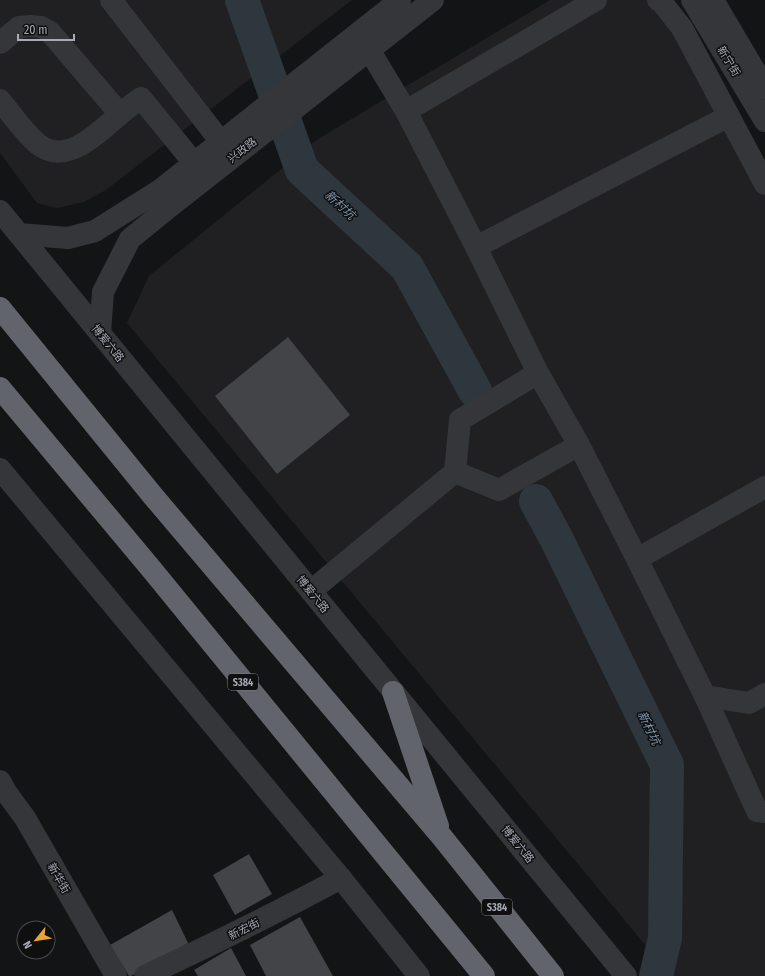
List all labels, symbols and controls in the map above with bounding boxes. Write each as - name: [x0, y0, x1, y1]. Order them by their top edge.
- scale bar: [18, 16, 74, 42]
- text: 20 m: [24, 23, 48, 37]
- street label: 新宁街: [715, 44, 743, 79]
- street label: 兴政路: [225, 135, 259, 166]
- water label: 新村坑: [322, 188, 359, 224]
- street label: 博爱六路: [89, 322, 127, 365]
- street label: 博爱六路: [294, 573, 332, 616]
- road number: S384: [228, 674, 258, 690]
- water label: 新村坑: [635, 709, 664, 749]
- street label: 博爱六路: [499, 823, 537, 866]
- street label: 新华街: [45, 861, 72, 896]
- road number: S384: [482, 899, 512, 915]
- street label: 新宏街: [227, 916, 262, 943]
- north arrow: [16, 920, 56, 960]
- text: N: [20, 939, 35, 951]

